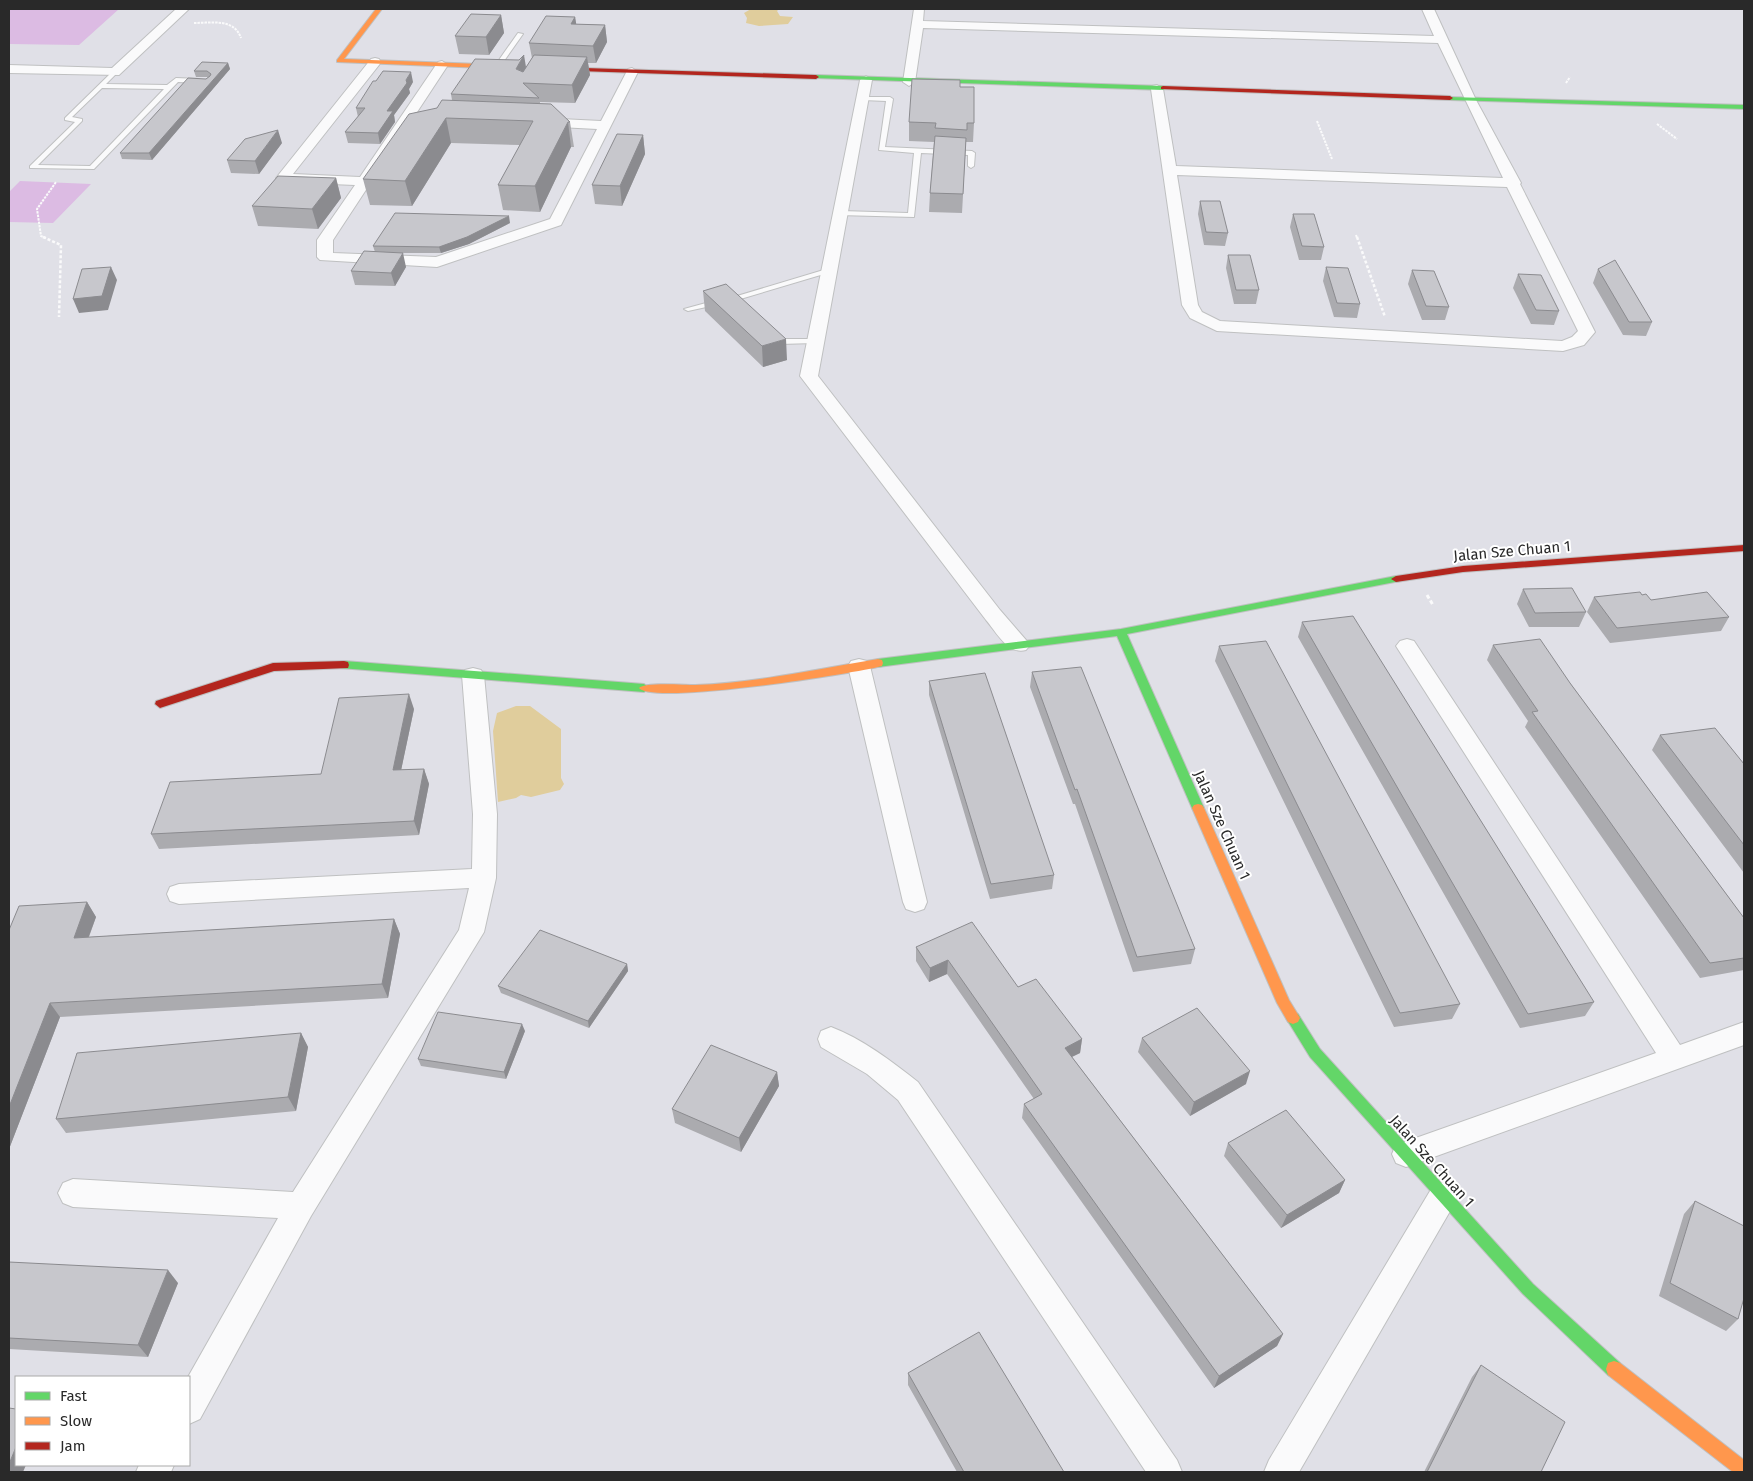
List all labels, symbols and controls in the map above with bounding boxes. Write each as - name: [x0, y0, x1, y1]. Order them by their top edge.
- street label: Jalan Sze Chuan 1: [1453, 537, 1571, 565]
- street label: Jalan Sze Chuan 1: [1190, 768, 1254, 882]
- street label: Jalan Sze Chuan 1: [1386, 1111, 1478, 1211]
- legend: [15, 1376, 190, 1466]
- text: Fast: [60, 1387, 87, 1405]
- text: Slow: [60, 1412, 92, 1430]
- text: Jam: [60, 1437, 86, 1455]

